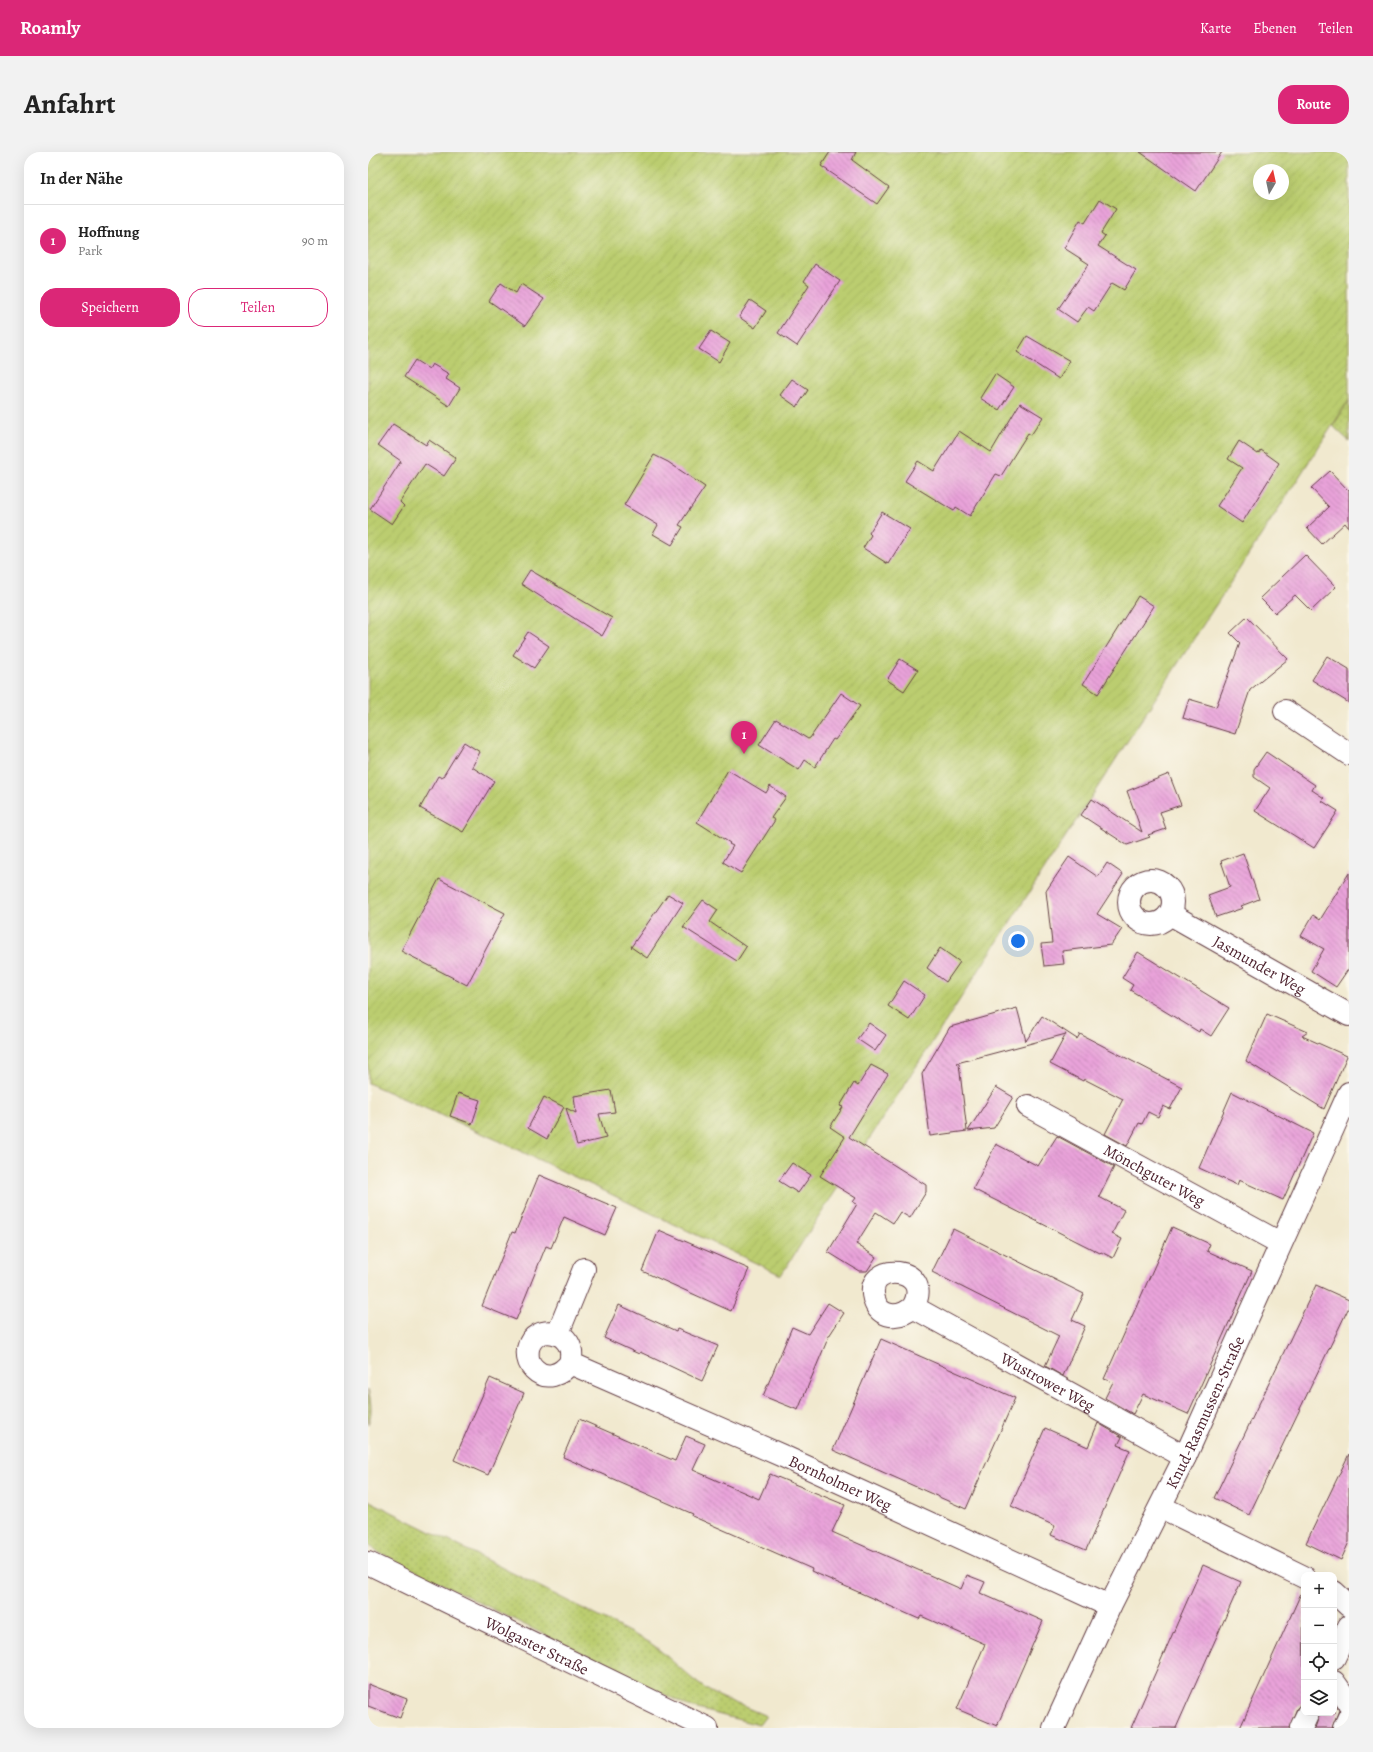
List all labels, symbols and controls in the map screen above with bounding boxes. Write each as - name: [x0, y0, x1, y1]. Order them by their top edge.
- text: Roamly: [20, 15, 80, 41]
- text: Karte: [1200, 19, 1231, 38]
- text: Ebenen: [1253, 19, 1297, 38]
- text: Teilen: [1319, 19, 1353, 38]
- text: Anfahrt: [24, 85, 116, 123]
- button: Route: [1278, 85, 1349, 124]
- north arrow: [1253, 164, 1289, 200]
- text: In der Nähe: [40, 167, 123, 190]
- text: Hoffnung: [78, 222, 139, 242]
- text: 1: [51, 232, 55, 249]
- text: 90 m: [302, 232, 328, 249]
- text: Park: [78, 242, 102, 259]
- button: Speichern: [40, 288, 180, 327]
- button: Teilen: [188, 288, 328, 327]
- pin: 1: [731, 721, 757, 754]
- your location: [1008, 931, 1028, 951]
- street label: Jasmunder Weg: [1209, 931, 1310, 1000]
- street label: Mönchguter Weg: [1099, 1139, 1209, 1212]
- street label: Knud-Rasmussen-Straße: [1161, 1333, 1250, 1493]
- street label: Wustrower Weg: [996, 1347, 1099, 1417]
- street label: Bornholmer Weg: [785, 1450, 895, 1517]
- map controls: [1301, 1572, 1337, 1716]
- button: +: [1301, 1572, 1337, 1608]
- button: −: [1301, 1608, 1337, 1644]
- street label: Wolgaster Straße: [480, 1611, 592, 1681]
- button: locate: [1301, 1644, 1337, 1680]
- button: layers: [1301, 1680, 1337, 1716]

